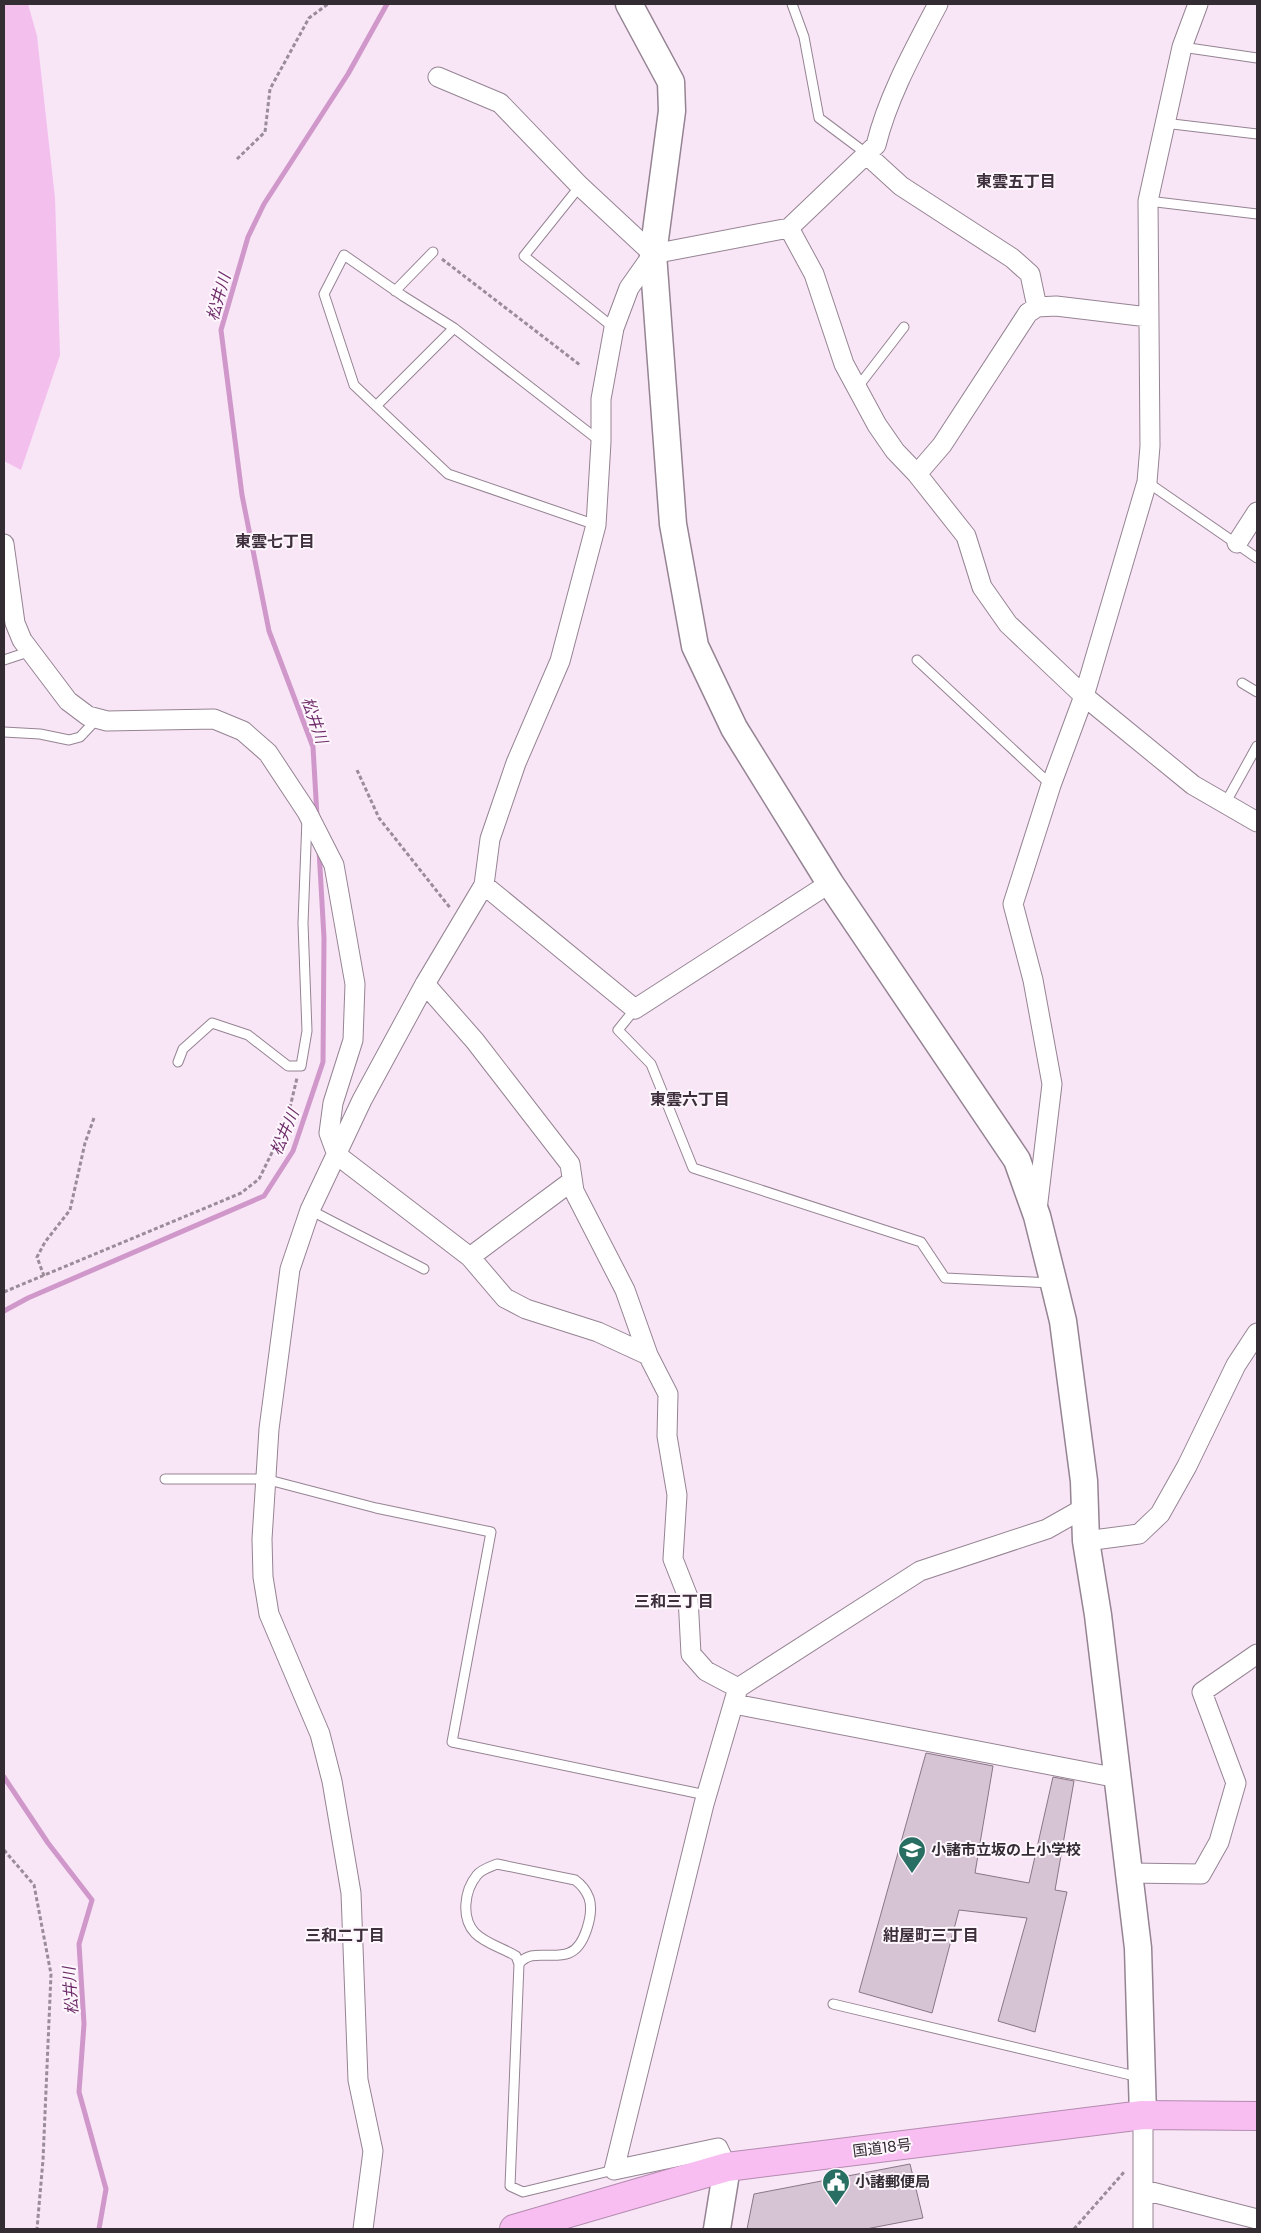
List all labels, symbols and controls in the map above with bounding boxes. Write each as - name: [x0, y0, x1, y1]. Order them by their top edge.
- district label: 東雲五丁目: [976, 170, 1056, 193]
- water label: 松井川: [201, 269, 237, 323]
- district label: 東雲七丁目: [235, 530, 315, 553]
- water label: 松井川: [296, 694, 334, 748]
- district label: 東雲六丁目: [650, 1088, 730, 1111]
- water label: 松井川: [264, 1104, 305, 1159]
- district label: 三和三丁目: [634, 1590, 714, 1613]
- school or university icon: 小諸市立坂の上小学校: [897, 1835, 927, 1874]
- place label: 小諸市立坂の上小学校: [931, 1839, 1081, 1860]
- district label: 三和二丁目: [305, 1924, 385, 1947]
- district label: 紺屋町三丁目: [883, 1924, 979, 1947]
- water label: 松井川: [57, 1964, 84, 2016]
- street label: 国道18号: [851, 2133, 913, 2162]
- public building icon: 小諸郵便局: [821, 2167, 851, 2206]
- place label: 小諸郵便局: [855, 2171, 930, 2192]

